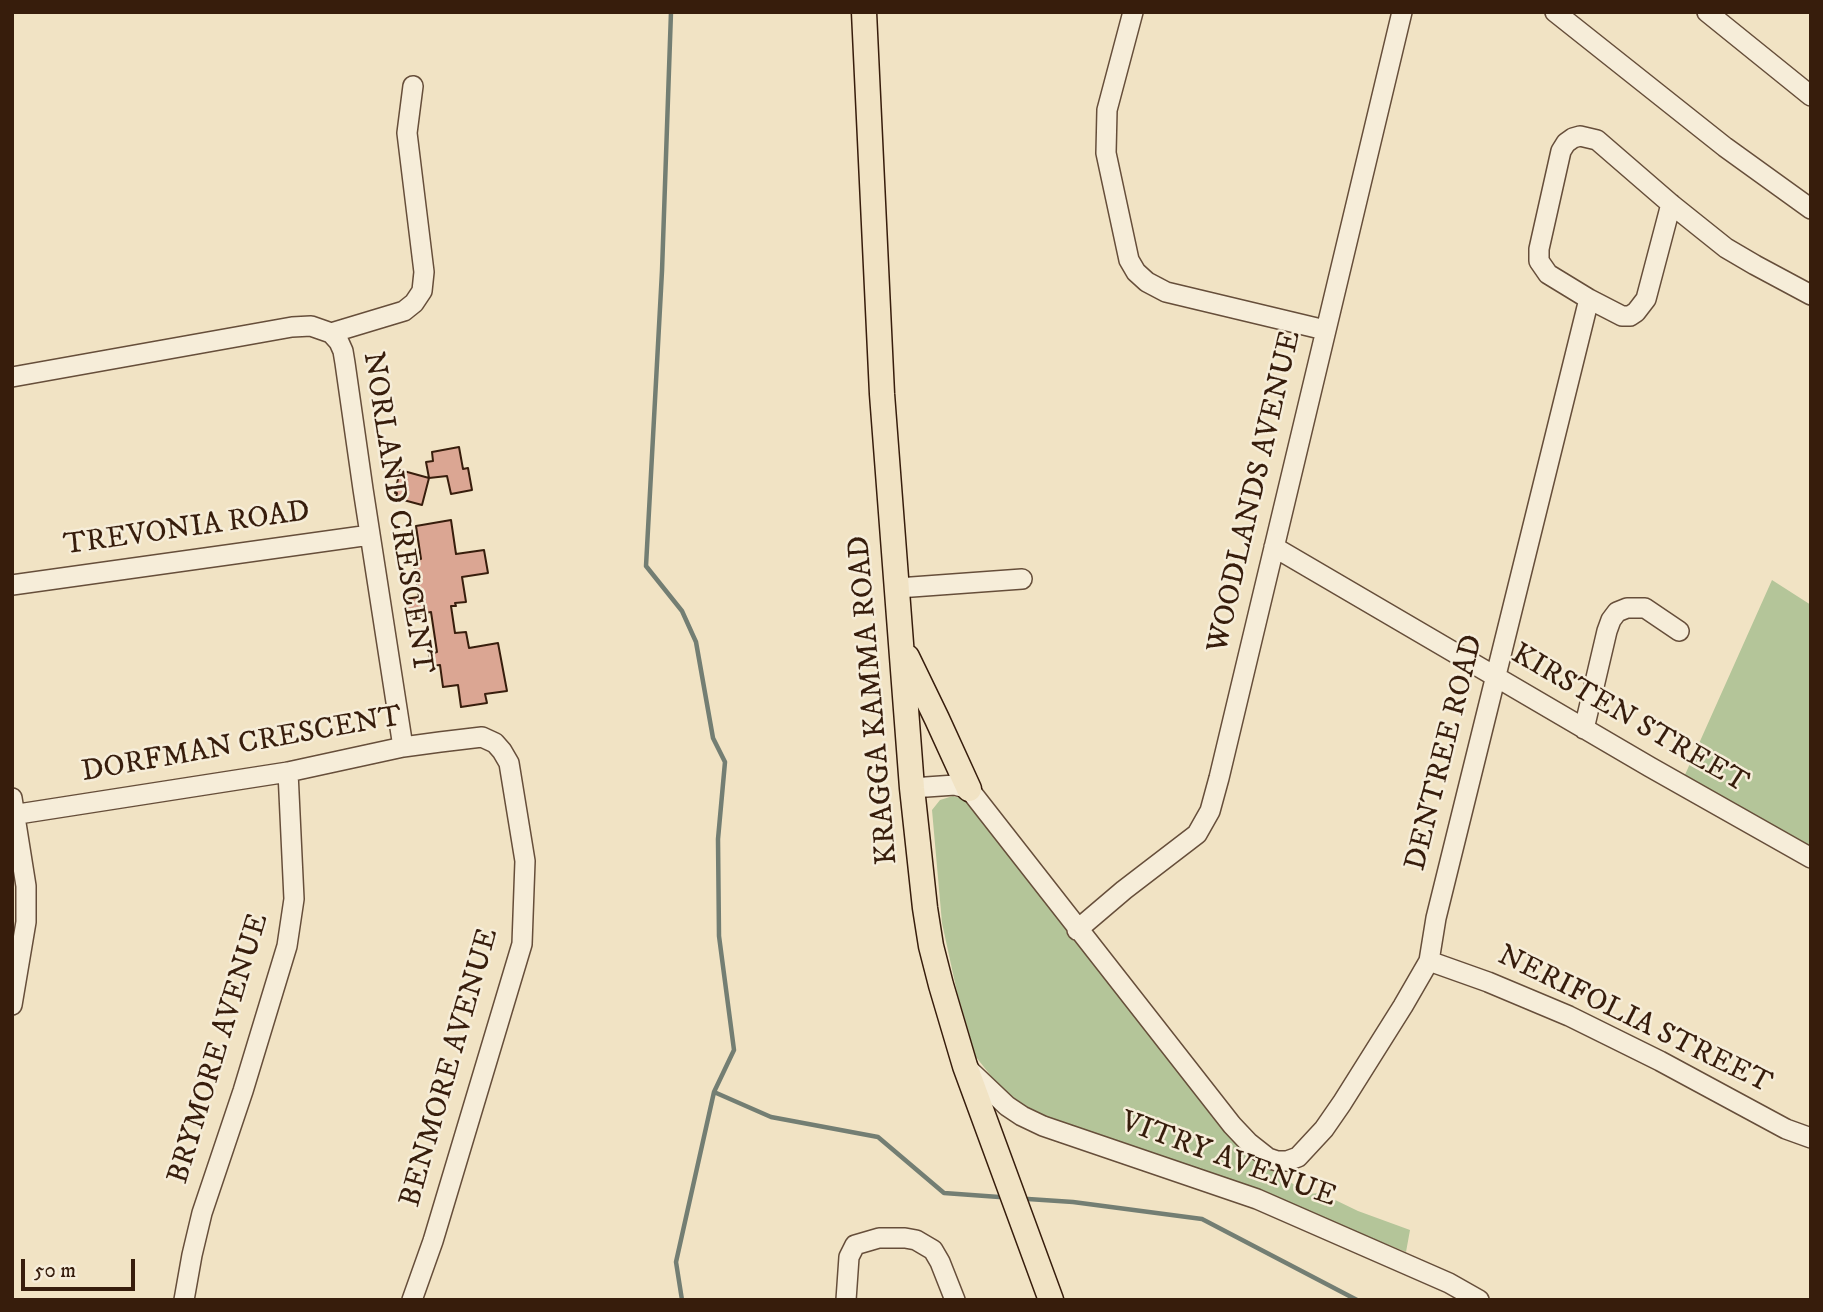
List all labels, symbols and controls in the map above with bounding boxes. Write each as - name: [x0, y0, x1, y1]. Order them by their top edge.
- street label: WOODLANDS AVENUE: [1201, 328, 1311, 656]
- street label: NORLAND CRESCENT: [353, 350, 439, 676]
- street label: TREVONIA ROAD: [62, 495, 312, 565]
- street label: KRAGGA KAMMA ROAD: [843, 534, 907, 866]
- street label: DENTREE ROAD: [1399, 631, 1493, 875]
- street label: KIRSTEN STREET: [1504, 637, 1754, 803]
- street label: DORFMAN CRESCENT: [79, 700, 405, 792]
- street label: BRYMORE AVENUE: [162, 910, 278, 1188]
- street label: BENMORE AVENUE: [394, 925, 508, 1211]
- street label: NERIFOLIA STREET: [1491, 939, 1777, 1103]
- street label: VITRY AVENUE: [1115, 1105, 1341, 1217]
- scale bar: [24, 1246, 138, 1290]
- text: 50 m: [34, 1258, 76, 1284]

